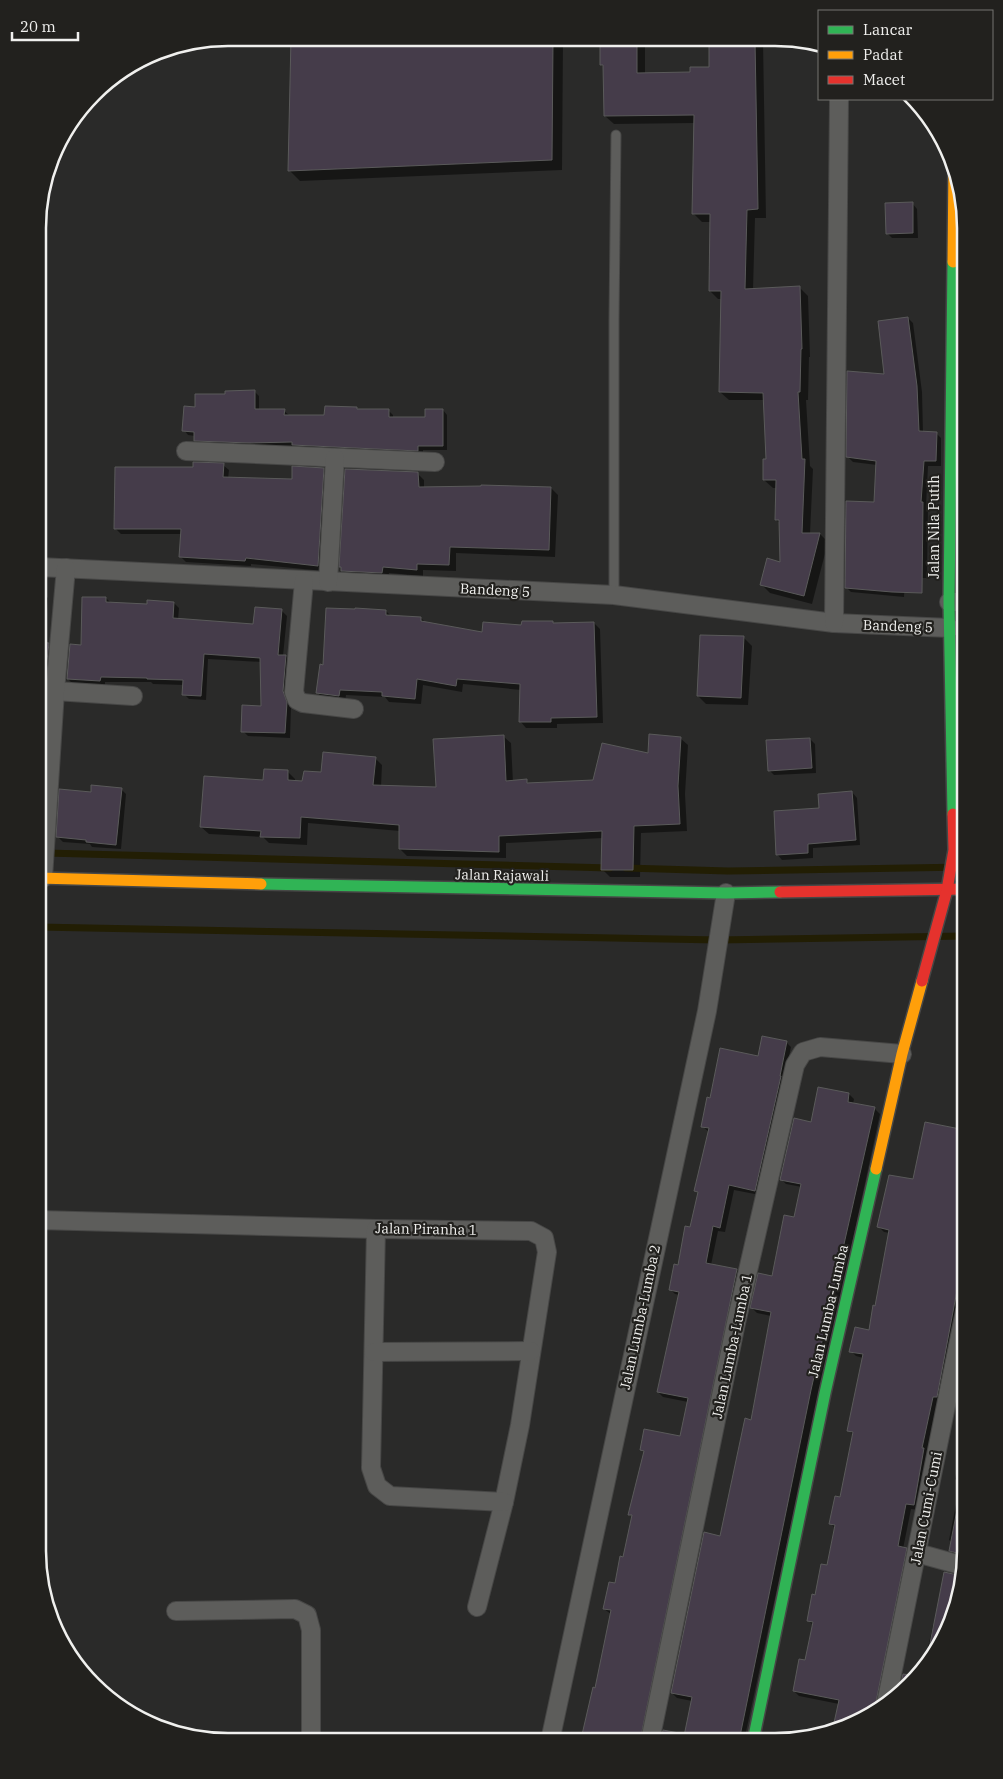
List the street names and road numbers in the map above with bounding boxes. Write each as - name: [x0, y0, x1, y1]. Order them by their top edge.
- street label: Jalan Nila Putih: [925, 475, 943, 579]
- street label: Bandeng 5: [459, 579, 531, 601]
- street label: Bandeng 5: [863, 616, 933, 636]
- street label: Jalan Rajawali: [455, 865, 549, 885]
- street label: Jalan Piranha 1: [375, 1219, 477, 1239]
- street label: Jalan Lumba-Lumba: [804, 1242, 852, 1379]
- street label: Jalan Lumba-Lumba 2: [616, 1243, 664, 1391]
- street label: Jalan Lumba-Lumba 1: [708, 1272, 756, 1420]
- street label: Jalan Cumi-Cumi: [906, 1450, 946, 1566]

